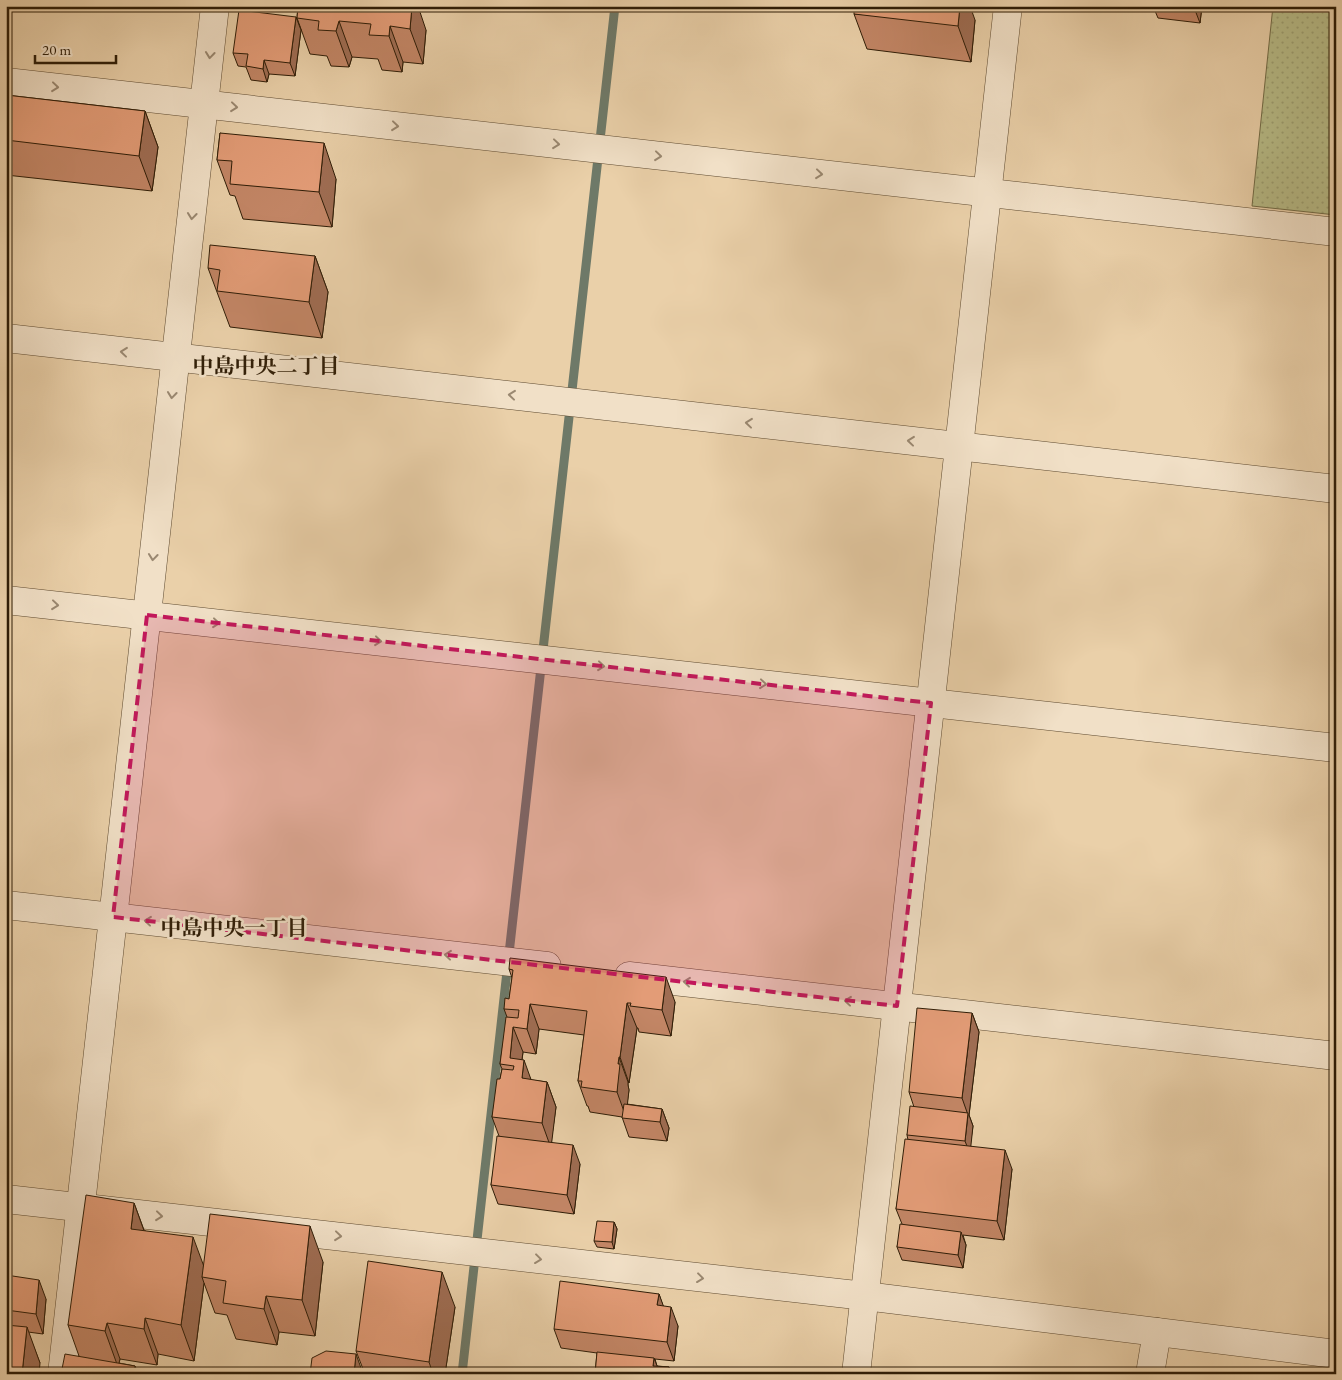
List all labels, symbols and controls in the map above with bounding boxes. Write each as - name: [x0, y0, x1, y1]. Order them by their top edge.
- scale bar: [35, 32, 116, 64]
- text: 20 m: [42, 40, 71, 59]
- one-way arrow: [205, 51, 216, 59]
- one-way arrow: [51, 81, 59, 92]
- one-way arrow: [230, 101, 238, 112]
- one-way arrow: [391, 120, 399, 131]
- one-way arrow: [553, 138, 561, 149]
- one-way arrow: [654, 150, 662, 161]
- one-way arrow: [815, 168, 823, 179]
- one-way arrow: [187, 213, 198, 221]
- one-way arrow: [120, 347, 128, 358]
- district label: 中島中央二丁目: [193, 352, 340, 379]
- one-way arrow: [507, 390, 515, 401]
- one-way arrow: [167, 391, 178, 399]
- one-way arrow: [745, 418, 753, 429]
- one-way arrow: [906, 436, 914, 447]
- one-way arrow: [148, 553, 159, 561]
- one-way arrow: [51, 599, 59, 610]
- one-way arrow: [213, 617, 221, 628]
- one-way arrow: [374, 635, 382, 646]
- one-way arrow: [598, 660, 606, 671]
- one-way arrow: [759, 678, 767, 689]
- district label: 中島中央一丁目: [161, 914, 308, 941]
- one-way arrow: [143, 916, 151, 927]
- one-way arrow: [444, 950, 452, 961]
- one-way arrow: [683, 977, 691, 988]
- one-way arrow: [844, 996, 852, 1007]
- one-way arrow: [155, 1210, 163, 1221]
- one-way arrow: [334, 1230, 342, 1241]
- one-way arrow: [535, 1253, 543, 1264]
- one-way arrow: [696, 1272, 704, 1283]

